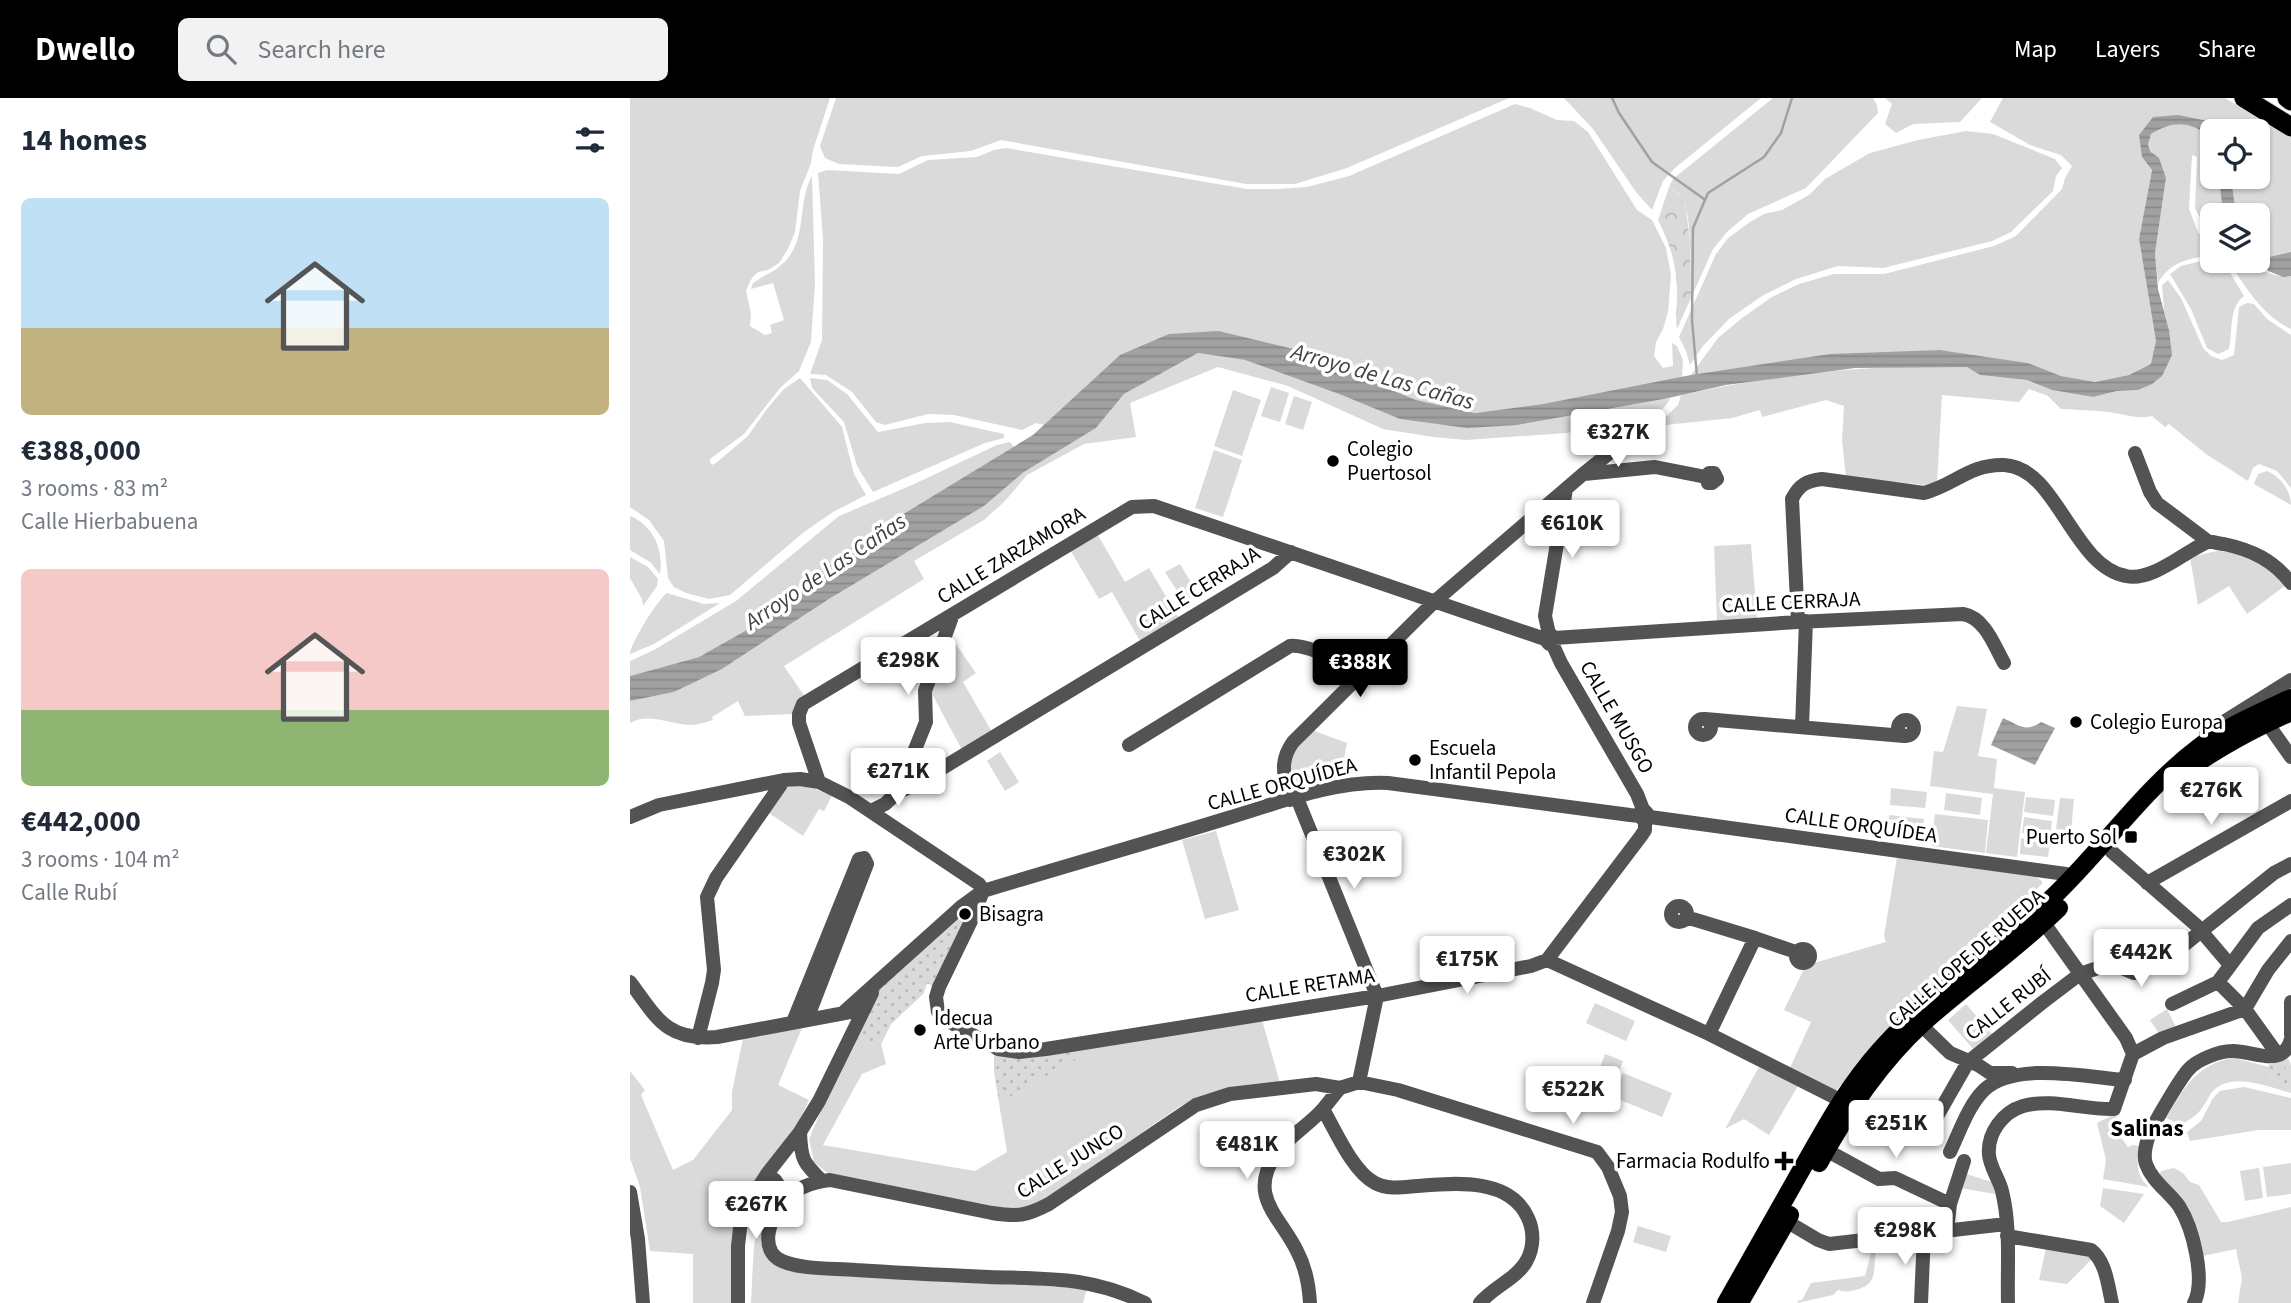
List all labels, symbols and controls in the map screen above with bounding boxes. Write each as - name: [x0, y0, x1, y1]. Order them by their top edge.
- search box: [178, 18, 668, 81]
- text: Dwello: [35, 26, 136, 73]
- icon: search: [202, 30, 240, 68]
- text: Search here: [258, 31, 386, 68]
- text: Map: [2014, 32, 2057, 67]
- text: Layers: [2095, 32, 2160, 67]
- text: Share: [2198, 32, 2256, 67]
- text: 14 homes: [21, 119, 147, 162]
- map controls: [2200, 119, 2270, 273]
- button: locate: [2200, 119, 2270, 189]
- icon: filters: [571, 121, 609, 159]
- button: layers: [2200, 203, 2270, 273]
- icon: home: [252, 243, 378, 369]
- water label: Arroyo de Las Cañas: [1286, 334, 1478, 418]
- pin: €327K: [1569, 410, 1667, 469]
- text: €327K: [1587, 415, 1649, 448]
- text: €388,000: [21, 429, 141, 472]
- place label: Colegio Puertosol: [1347, 434, 1432, 488]
- marker: Colegio Puertosol: [1325, 453, 1341, 469]
- text: 3 rooms · 83 m²: [21, 472, 168, 505]
- street label: CALLE ZARZAMORA: [931, 498, 1091, 611]
- pin: €610K: [1523, 500, 1621, 560]
- text: Calle Hierbabuena: [21, 505, 198, 538]
- water label: Arroyo de Las Cañas: [736, 505, 913, 639]
- text: €610K: [1541, 506, 1603, 539]
- street label: CALLE CERRAJA: [1132, 538, 1266, 638]
- street label: CALLE CERRAJA: [1721, 583, 1862, 621]
- icon: home: [252, 614, 378, 740]
- pin: €298K: [859, 638, 957, 697]
- pin: €388K: [1311, 640, 1409, 699]
- text: €298K: [877, 643, 939, 676]
- text: €388K: [1329, 645, 1391, 678]
- street label: CALLE MUSGO: [1573, 655, 1661, 779]
- place label: Colegio Europa: [2090, 707, 2223, 737]
- marker: Colegio Europa: [2068, 714, 2084, 730]
- place label: Escuela Infantil Pepola: [1429, 733, 1556, 787]
- pin: €271K: [849, 748, 947, 808]
- street label: CALLE ORQUÍDEA: [1204, 750, 1361, 818]
- marker: Escuela Infantil Pepola: [1407, 752, 1423, 768]
- text: €271K: [867, 754, 929, 787]
- pin: €276K: [2162, 768, 2260, 827]
- text: €276K: [2180, 773, 2242, 806]
- street label: CALLE ORQUÍDEA: [1783, 799, 1940, 851]
- text: €442,000: [21, 800, 141, 843]
- place label: Puerto Sol: [2026, 822, 2117, 852]
- marker: Puerto Sol: [2123, 829, 2139, 845]
- pin: €302K: [1305, 832, 1403, 891]
- text: €302K: [1323, 837, 1385, 870]
- text: 3 rooms · 104 m²: [21, 843, 180, 876]
- text: Calle Rubí: [21, 876, 117, 909]
- street label: CALLE LOPE DE RUEDA: [1881, 881, 2051, 1034]
- place label: Bisagra: [979, 899, 1044, 929]
- marker: Bisagra: [957, 906, 973, 922]
- pin: €442K: [2092, 930, 2190, 989]
- text: €442K: [2110, 935, 2172, 968]
- pin: €175K: [1418, 936, 1516, 996]
- text: €175K: [1436, 942, 1498, 975]
- street label: CALLE RETAMA: [1243, 960, 1377, 1010]
- street label: CALLE RUBÍ: [1958, 960, 2059, 1047]
- place label: Idecua Arte Urbano: [934, 1003, 1040, 1057]
- marker: Idecua Arte Urbano: [912, 1022, 928, 1038]
- pin: €522K: [1524, 1066, 1622, 1126]
- text: €522K: [1542, 1072, 1604, 1105]
- pin: €251K: [1847, 1100, 1945, 1160]
- text: €251K: [1865, 1106, 1927, 1139]
- district label: Salinas: [2110, 1112, 2184, 1145]
- street label: CALLE JUNCO: [1010, 1116, 1130, 1206]
- pin: €481K: [1198, 1122, 1296, 1181]
- text: €481K: [1216, 1127, 1278, 1160]
- place label: Farmacia Rodulfo: [1616, 1146, 1770, 1176]
- marker: Farmacia Rodulfo: [1776, 1153, 1792, 1169]
- pin: €267K: [707, 1182, 805, 1241]
- text: €267K: [725, 1187, 787, 1220]
- pin: €298K: [1856, 1208, 1954, 1267]
- text: €298K: [1874, 1213, 1936, 1246]

